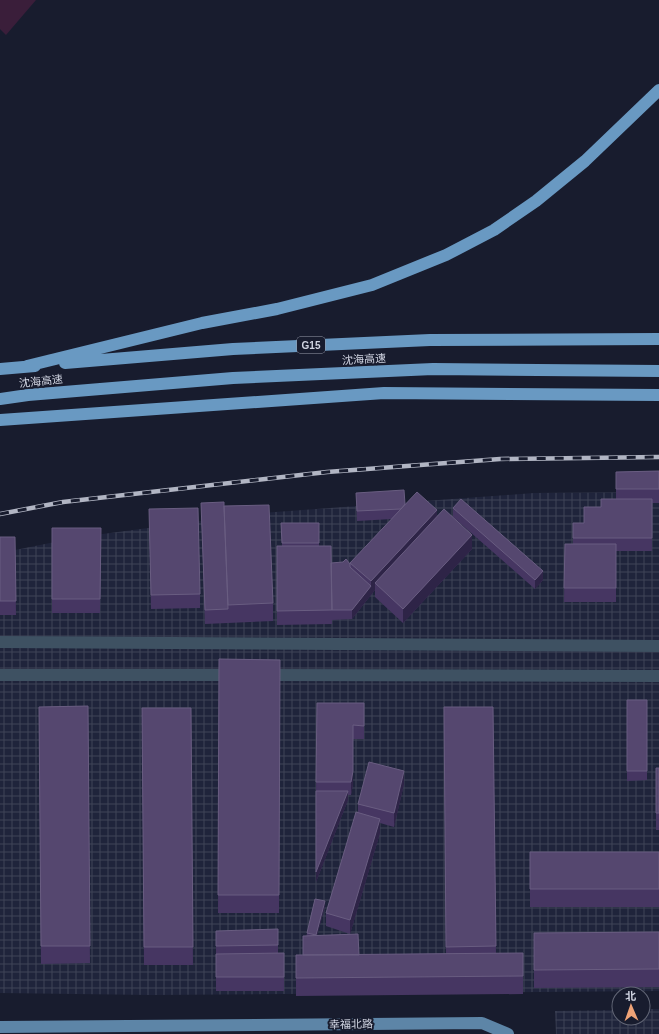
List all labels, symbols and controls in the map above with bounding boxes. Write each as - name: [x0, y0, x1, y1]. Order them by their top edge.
- road number: G15: [297, 337, 325, 353]
- street label: 沈海高速: [342, 352, 386, 366]
- street label: 沈海高速: [18, 373, 64, 389]
- north arrow: [611, 986, 651, 1026]
- text: 北: [625, 990, 636, 1002]
- street label: 幸福北路: [329, 1018, 373, 1030]

